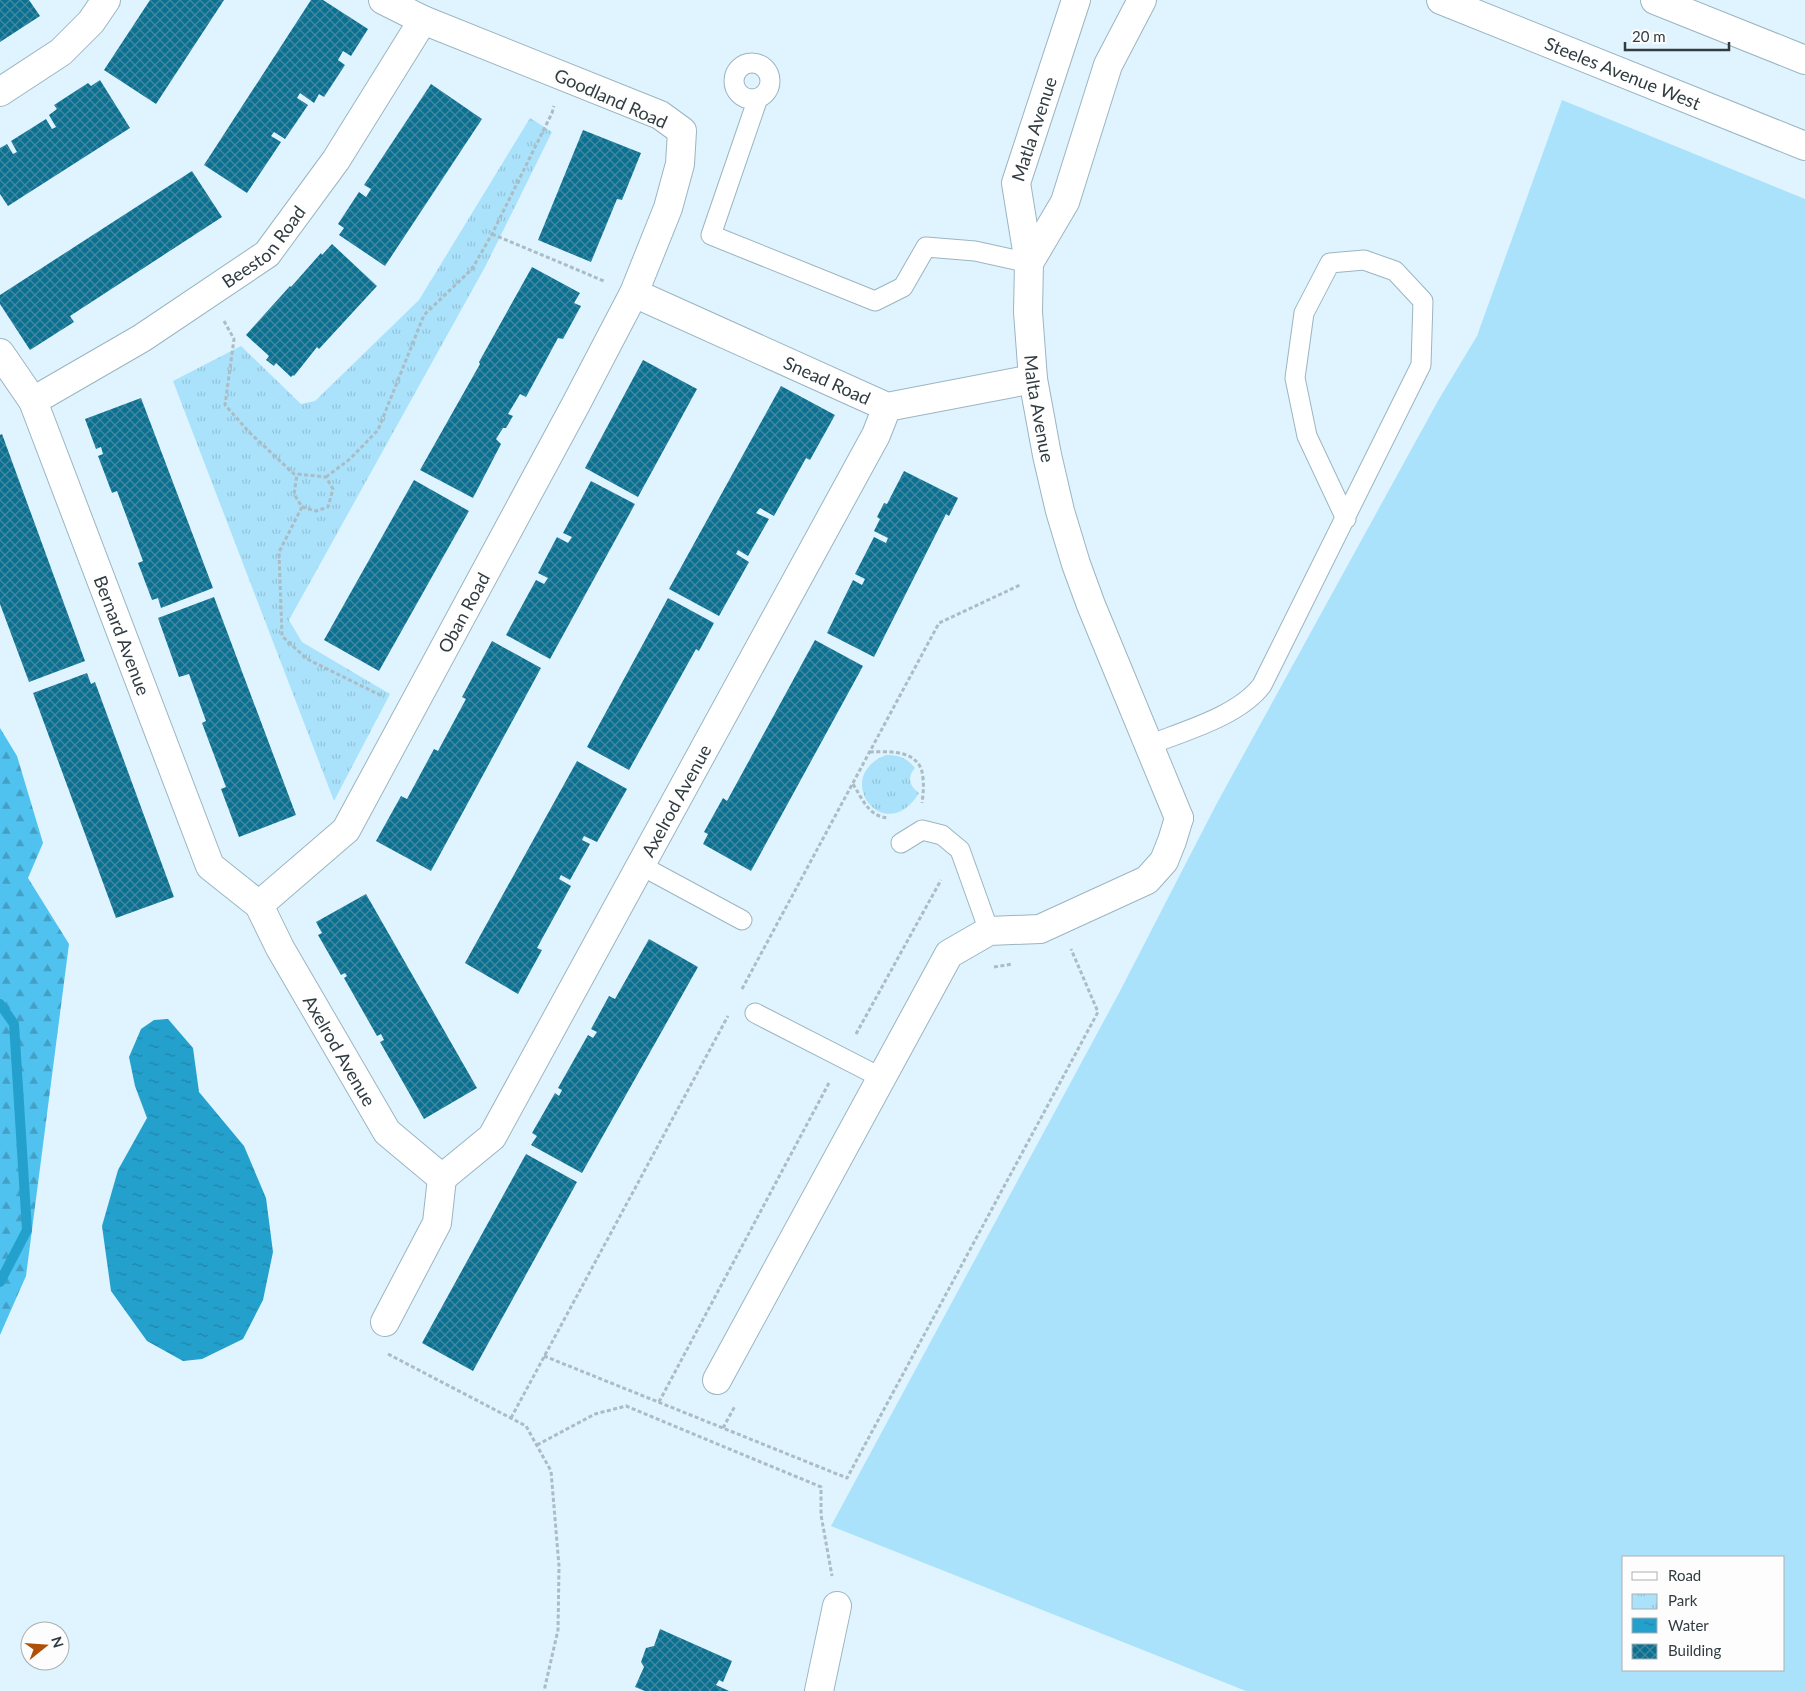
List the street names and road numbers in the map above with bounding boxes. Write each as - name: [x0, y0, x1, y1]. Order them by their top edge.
- street label: Steeles Avenue West: [1542, 32, 1704, 114]
- street label: Goodland Road: [551, 63, 671, 133]
- street label: Matla Avenue: [1006, 74, 1061, 184]
- street label: Beeston Road: [217, 201, 310, 292]
- street label: Snead Road: [780, 351, 874, 409]
- street label: Malta Avenue: [1020, 354, 1059, 464]
- street label: Oban Road: [433, 569, 494, 656]
- street label: Bernard Avenue: [89, 572, 155, 698]
- street label: Axelrod Avenue: [636, 741, 716, 861]
- street label: Axelrod Avenue: [299, 991, 381, 1110]

